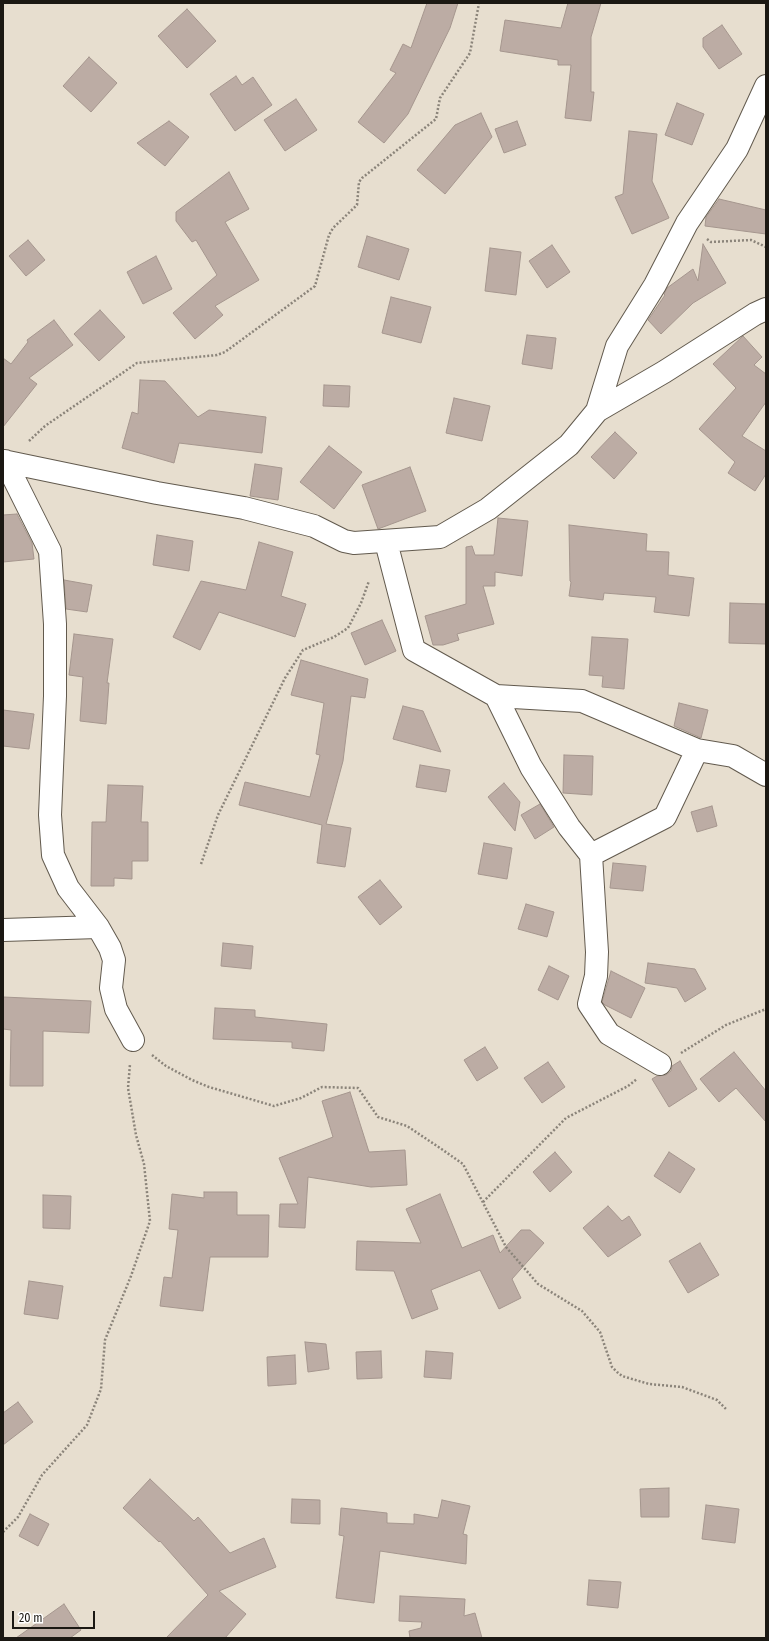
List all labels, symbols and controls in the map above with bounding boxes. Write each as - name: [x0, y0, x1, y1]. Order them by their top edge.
- scale bar: [14, 1603, 97, 1629]
- text: 20 m: [19, 1611, 43, 1625]

